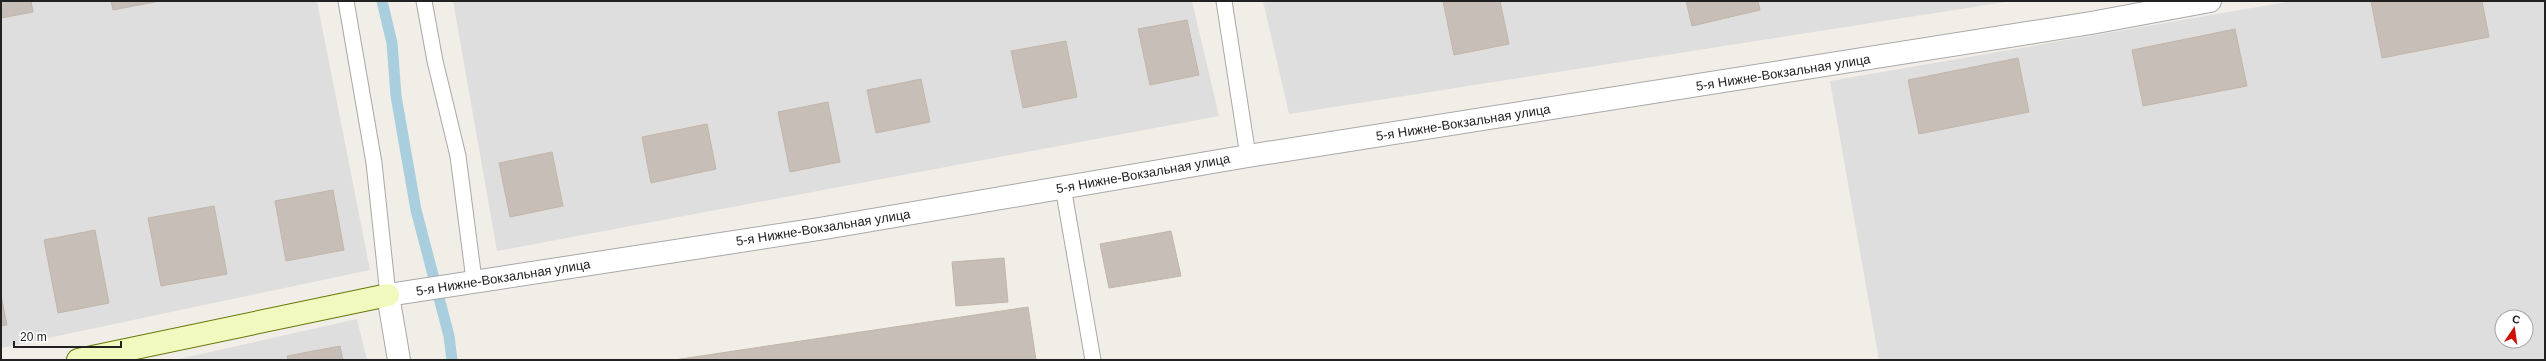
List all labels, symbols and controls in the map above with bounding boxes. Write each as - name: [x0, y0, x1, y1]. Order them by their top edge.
- street label: 5-я Нижне-Вокзальная улица: [1695, 51, 1872, 94]
- street label: 5-я Нижне-Вокзальная улица: [1375, 101, 1552, 144]
- street label: 5-я Нижне-Вокзальная улица: [1055, 151, 1232, 196]
- street label: 5-я Нижне-Вокзальная улица: [735, 206, 912, 249]
- street label: 5-я Нижне-Вокзальная улица: [415, 256, 592, 299]
- north arrow: [2494, 309, 2534, 349]
- text: С: [2511, 313, 2522, 326]
- scale bar: [14, 323, 121, 349]
- text: 20 m: [20, 330, 47, 344]

